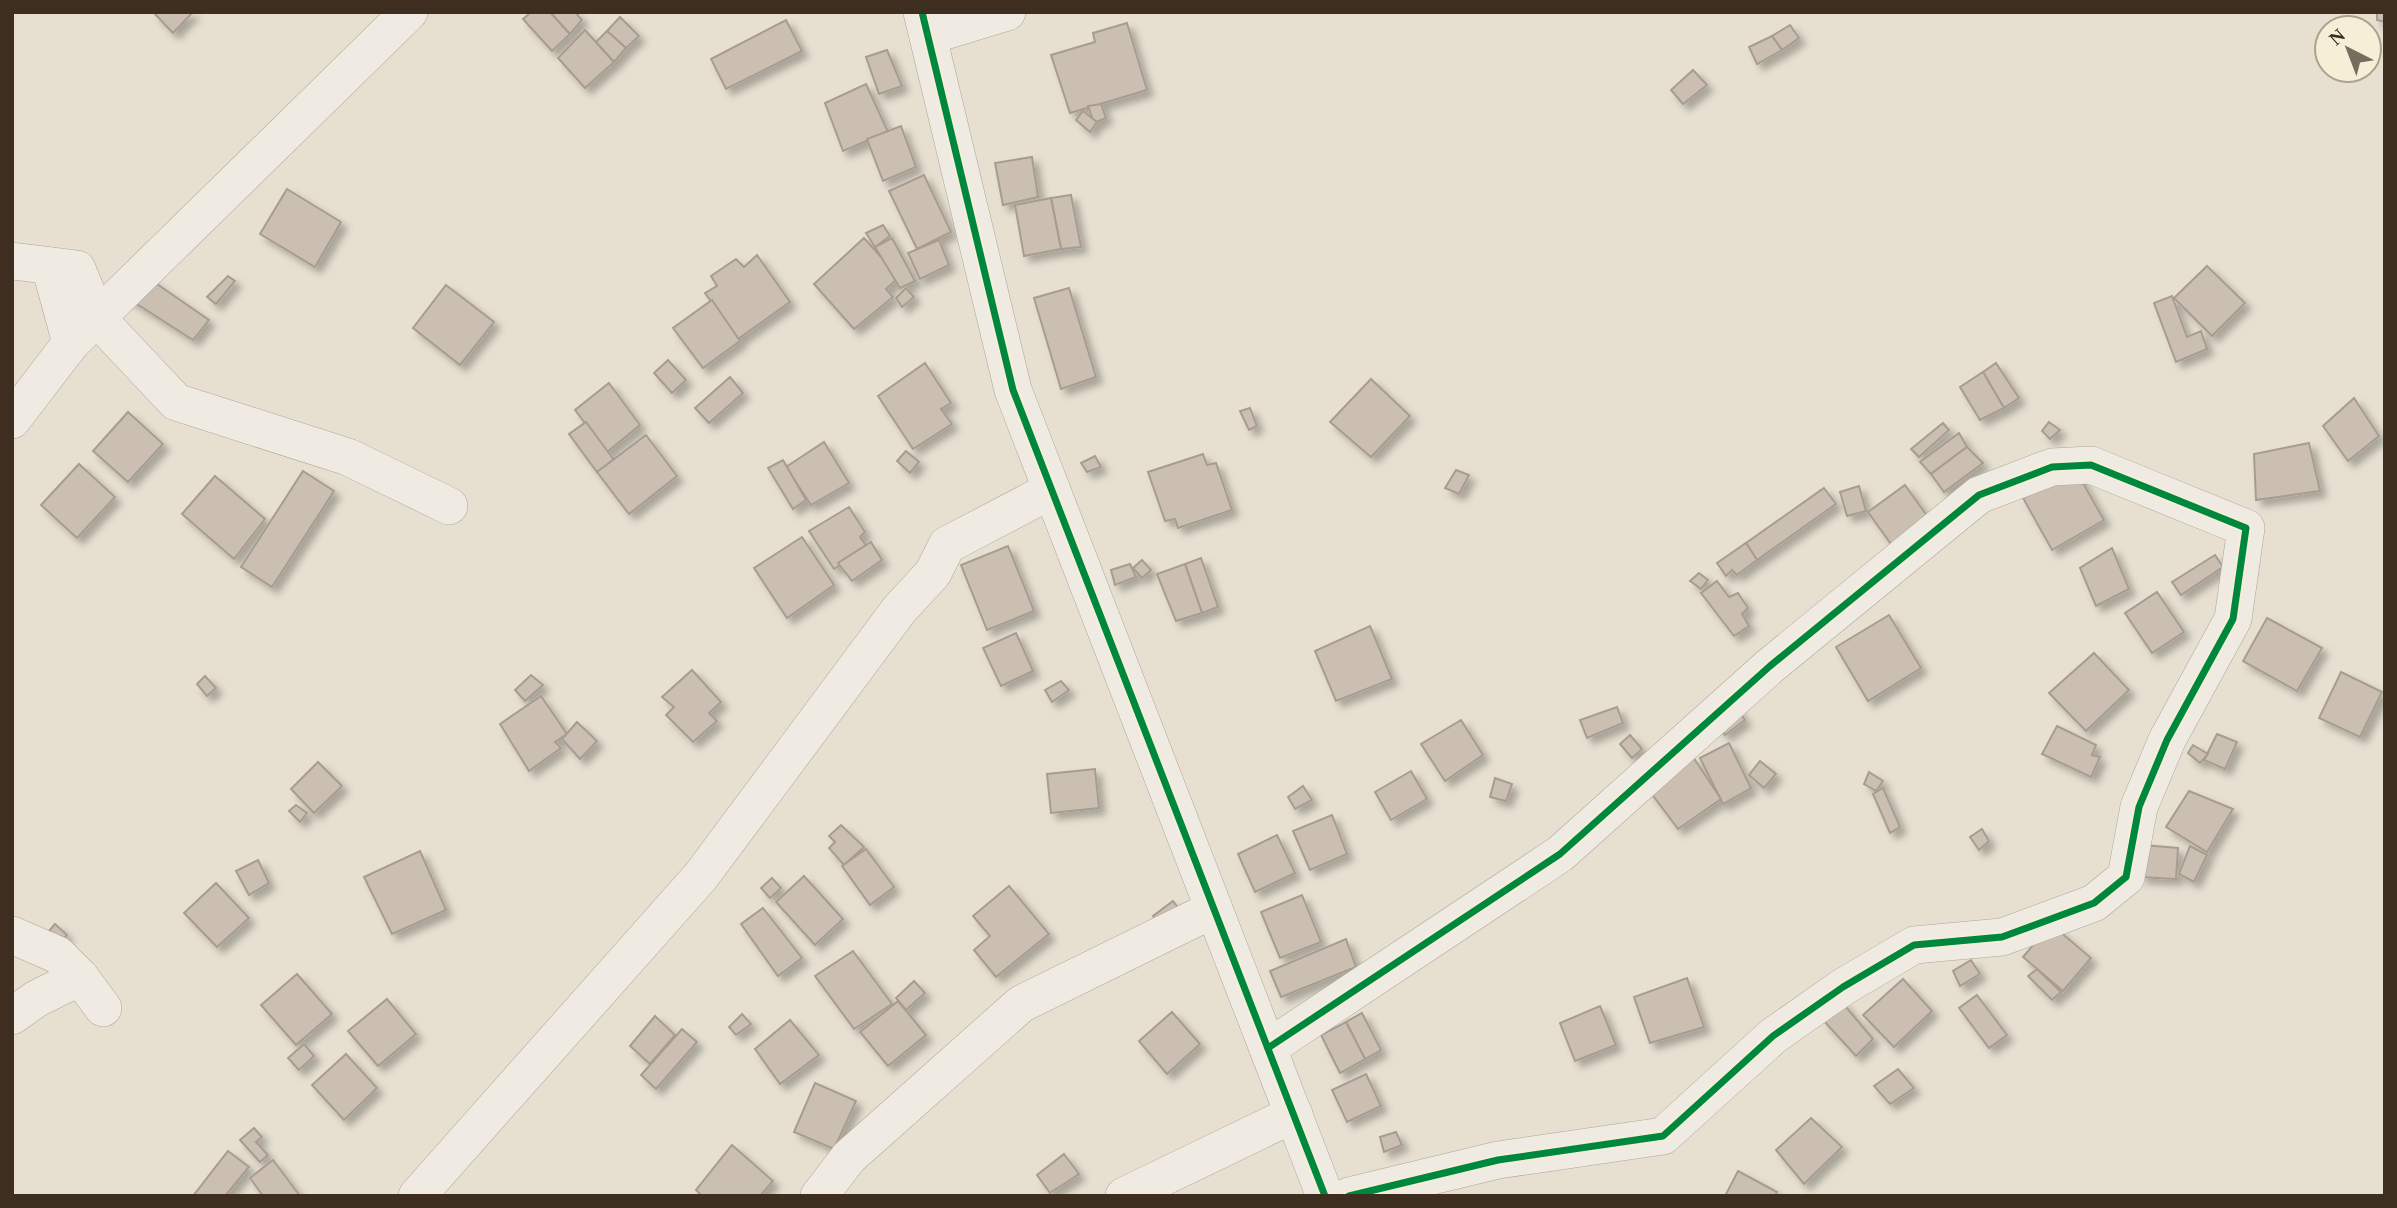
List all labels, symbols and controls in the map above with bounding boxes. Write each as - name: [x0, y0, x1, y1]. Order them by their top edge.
- north arrow: [2313, 14, 2383, 84]
- text: N: [2325, 24, 2349, 49]

